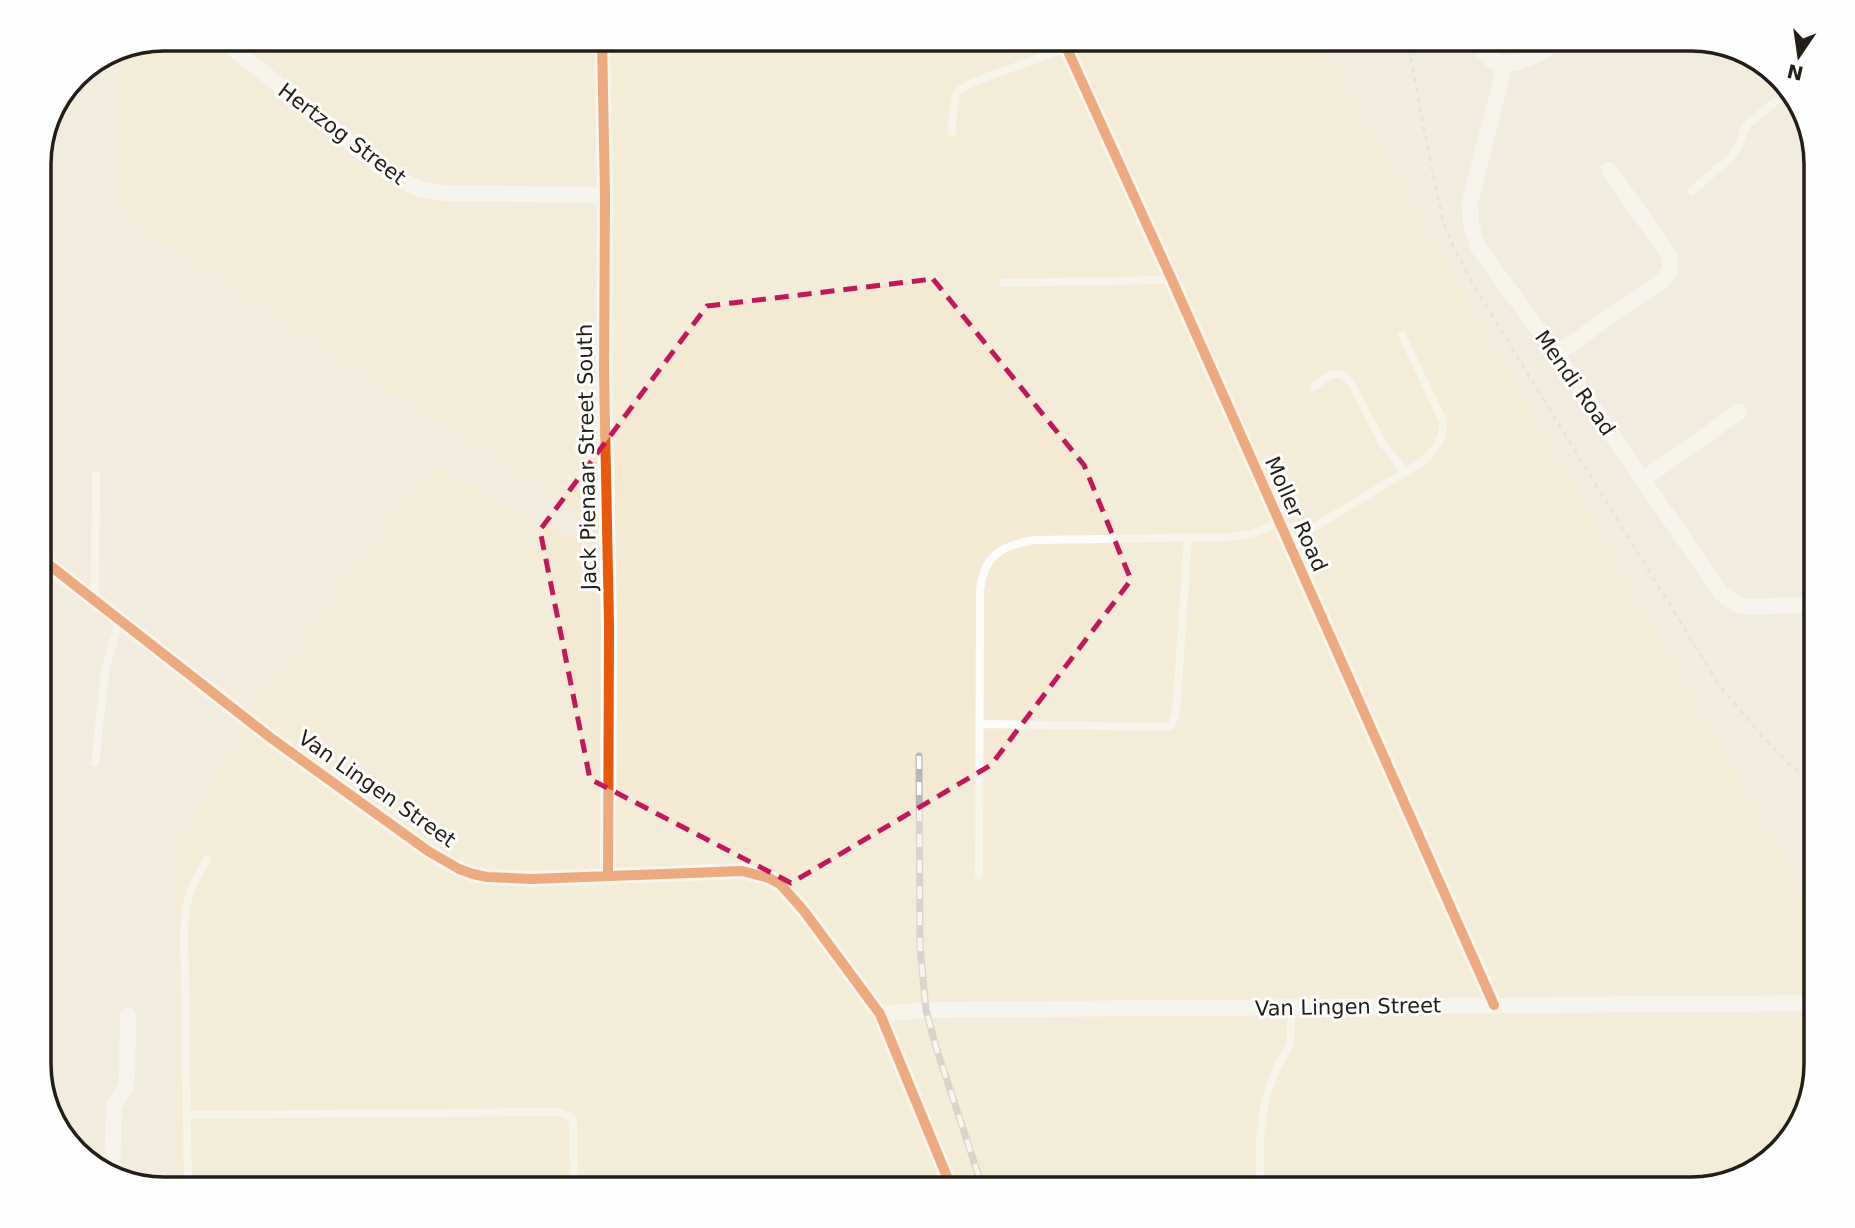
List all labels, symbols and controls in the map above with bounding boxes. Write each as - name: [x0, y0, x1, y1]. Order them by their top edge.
- north arrow: [1764, 21, 1834, 91]
- text: N: [1785, 60, 1805, 85]
- street label: Hertzog Street: [274, 78, 410, 190]
- street label: Jack Pienaar Street South: [573, 324, 601, 592]
- street label: Mendi Road: [1530, 326, 1620, 440]
- street label: Moller Road: [1260, 453, 1332, 575]
- street label: Van Lingen Street: [294, 726, 460, 852]
- street label: Van Lingen Street: [1255, 993, 1441, 1021]

